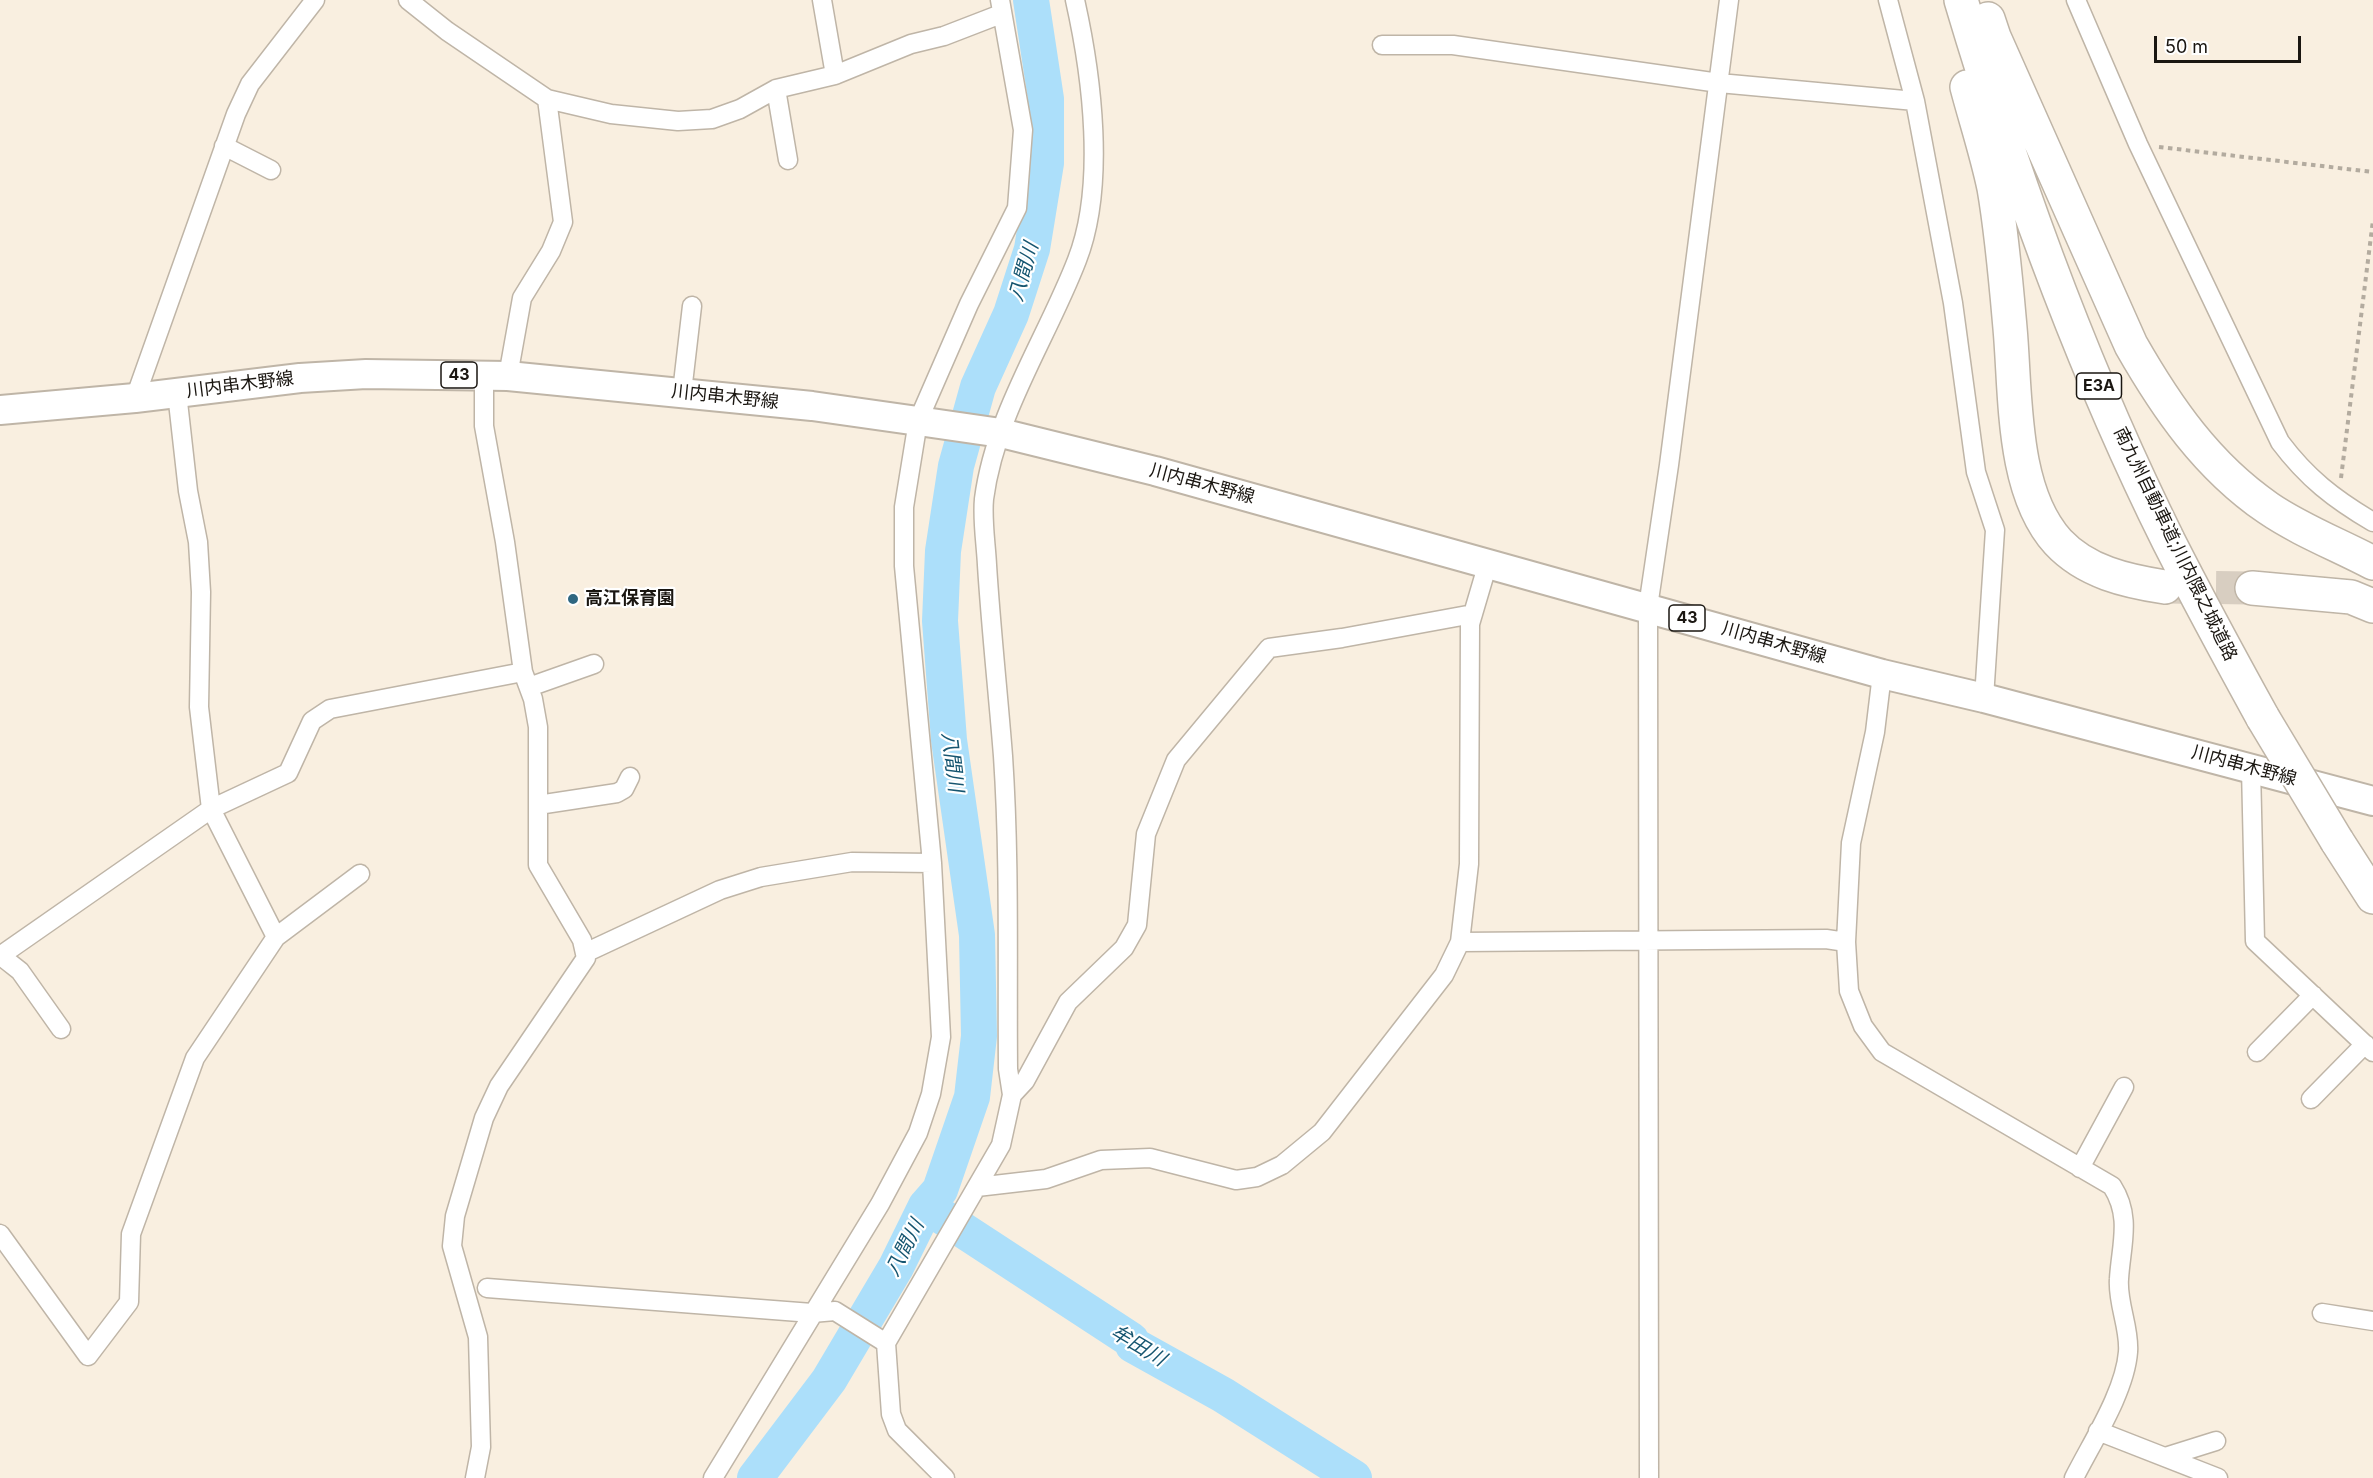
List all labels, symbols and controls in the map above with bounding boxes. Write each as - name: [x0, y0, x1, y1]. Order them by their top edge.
- scale bar: [2157, 24, 2304, 62]
- text: 50 m: [2165, 36, 2208, 57]
- water label: 八間川: [1004, 240, 1044, 304]
- road number: 43: [441, 362, 477, 388]
- street label: 川内串木野線: [185, 368, 295, 402]
- road number: E3A: [2076, 373, 2122, 399]
- street label: 川内串木野線: [670, 381, 780, 413]
- street label: 南九州自動車道;川内隈之城道路: [2109, 424, 2241, 664]
- street label: 川内串木野線: [1147, 460, 1257, 508]
- place label: 高江保育園: [585, 588, 675, 610]
- marker: 高江保育園: [566, 592, 580, 606]
- road number: 43: [1669, 605, 1705, 631]
- street label: 川内串木野線: [1719, 618, 1829, 668]
- water label: 八間川: [936, 731, 968, 793]
- street label: 川内串木野線: [2189, 742, 2299, 790]
- water label: 八間川: [881, 1216, 929, 1280]
- water label: 牟田川: [1106, 1320, 1170, 1372]

